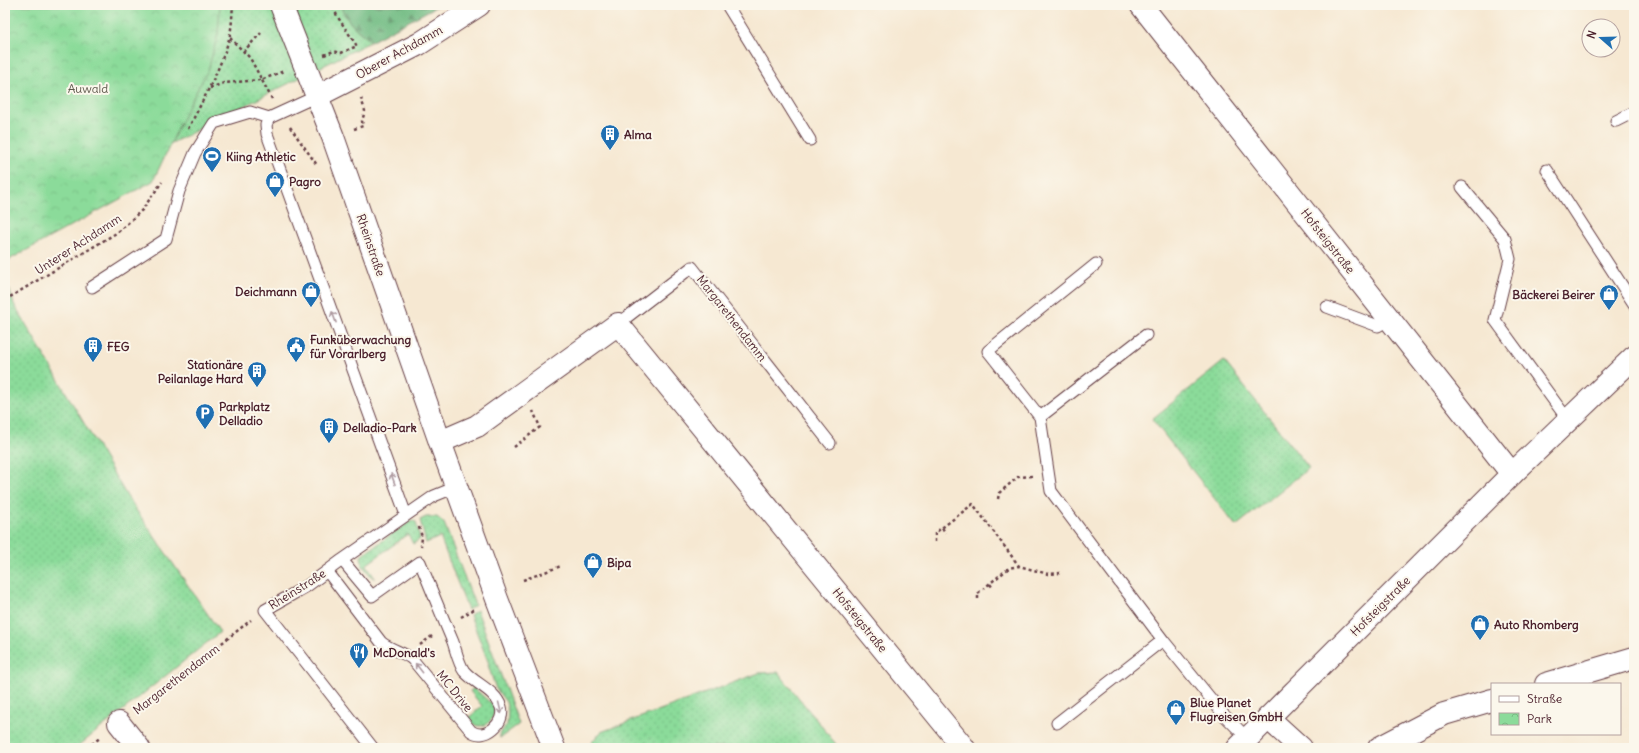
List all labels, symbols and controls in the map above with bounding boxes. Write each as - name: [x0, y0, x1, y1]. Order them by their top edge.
- north arrow: [1581, 18, 1621, 58]
- street label: Oberer Achdamm: [353, 22, 445, 82]
- text: N: [1584, 29, 1599, 41]
- park label: Auwald: [68, 81, 108, 96]
- building icon: Alma: [599, 123, 621, 151]
- place label: Alma: [624, 127, 652, 142]
- sports icon: Kiing Athletic: [201, 145, 223, 173]
- place label: Kiing Athletic: [226, 149, 296, 165]
- shop icon: Pagro: [264, 170, 286, 198]
- place label: Pagro: [289, 174, 321, 190]
- street label: Hofsteigstraße: [1298, 205, 1358, 277]
- street label: Unterer Achdamm: [32, 210, 124, 277]
- street label: Rheinstraße: [353, 212, 389, 278]
- street label: Margarethendamm: [694, 272, 771, 364]
- shop icon: Deichmann: [300, 280, 322, 308]
- shop icon: Bäckerei Beirer: [1598, 283, 1620, 311]
- place label: Deichmann: [235, 284, 297, 299]
- place label: Bäckerei Beirer: [1512, 287, 1595, 302]
- one-way arrow: [329, 311, 337, 323]
- place label: Funküberwachung für Vorarlberg: [309, 332, 412, 362]
- building icon: FEG: [82, 335, 104, 363]
- public building icon: Funküberwachung für Vorarlberg: [285, 335, 307, 363]
- place label: FEG: [107, 339, 130, 354]
- place label: Stationäre Peilanlage Hard: [158, 357, 244, 387]
- building icon: Stationäre Peilanlage Hard: [246, 360, 268, 388]
- place label: Parkplatz Delladio: [219, 399, 270, 428]
- parking icon: Parkplatz Delladio: [194, 402, 216, 430]
- building icon: Delladio-Park: [318, 416, 340, 444]
- place label: Delladio-Park: [343, 420, 417, 435]
- one-way arrow: [389, 472, 396, 485]
- shop icon: Bipa: [582, 551, 604, 579]
- place label: Bipa: [607, 555, 631, 571]
- street label: Rheinstraße: [266, 565, 328, 613]
- street label: Hofsteigstraße: [1347, 573, 1413, 639]
- street label: Hofsteigstraße: [829, 585, 891, 655]
- shop icon: Auto Rhomberg: [1469, 613, 1491, 641]
- place label: Auto Rhomberg: [1494, 617, 1579, 633]
- street label: Margarethendamm: [130, 640, 222, 717]
- restaurant icon: McDonald's: [348, 641, 370, 669]
- place label: McDonald's: [373, 645, 436, 660]
- one-way arrow: [415, 662, 424, 673]
- street label: MC Drive: [434, 667, 476, 715]
- legend: [1491, 683, 1621, 735]
- text: Straße: [1527, 691, 1562, 706]
- place label: Blue Planet Flugreisen GmbH: [1190, 695, 1283, 725]
- shop icon: Blue Planet Flugreisen GmbH: [1165, 698, 1187, 726]
- one-way arrow: [497, 701, 504, 714]
- text: Park: [1527, 711, 1552, 726]

